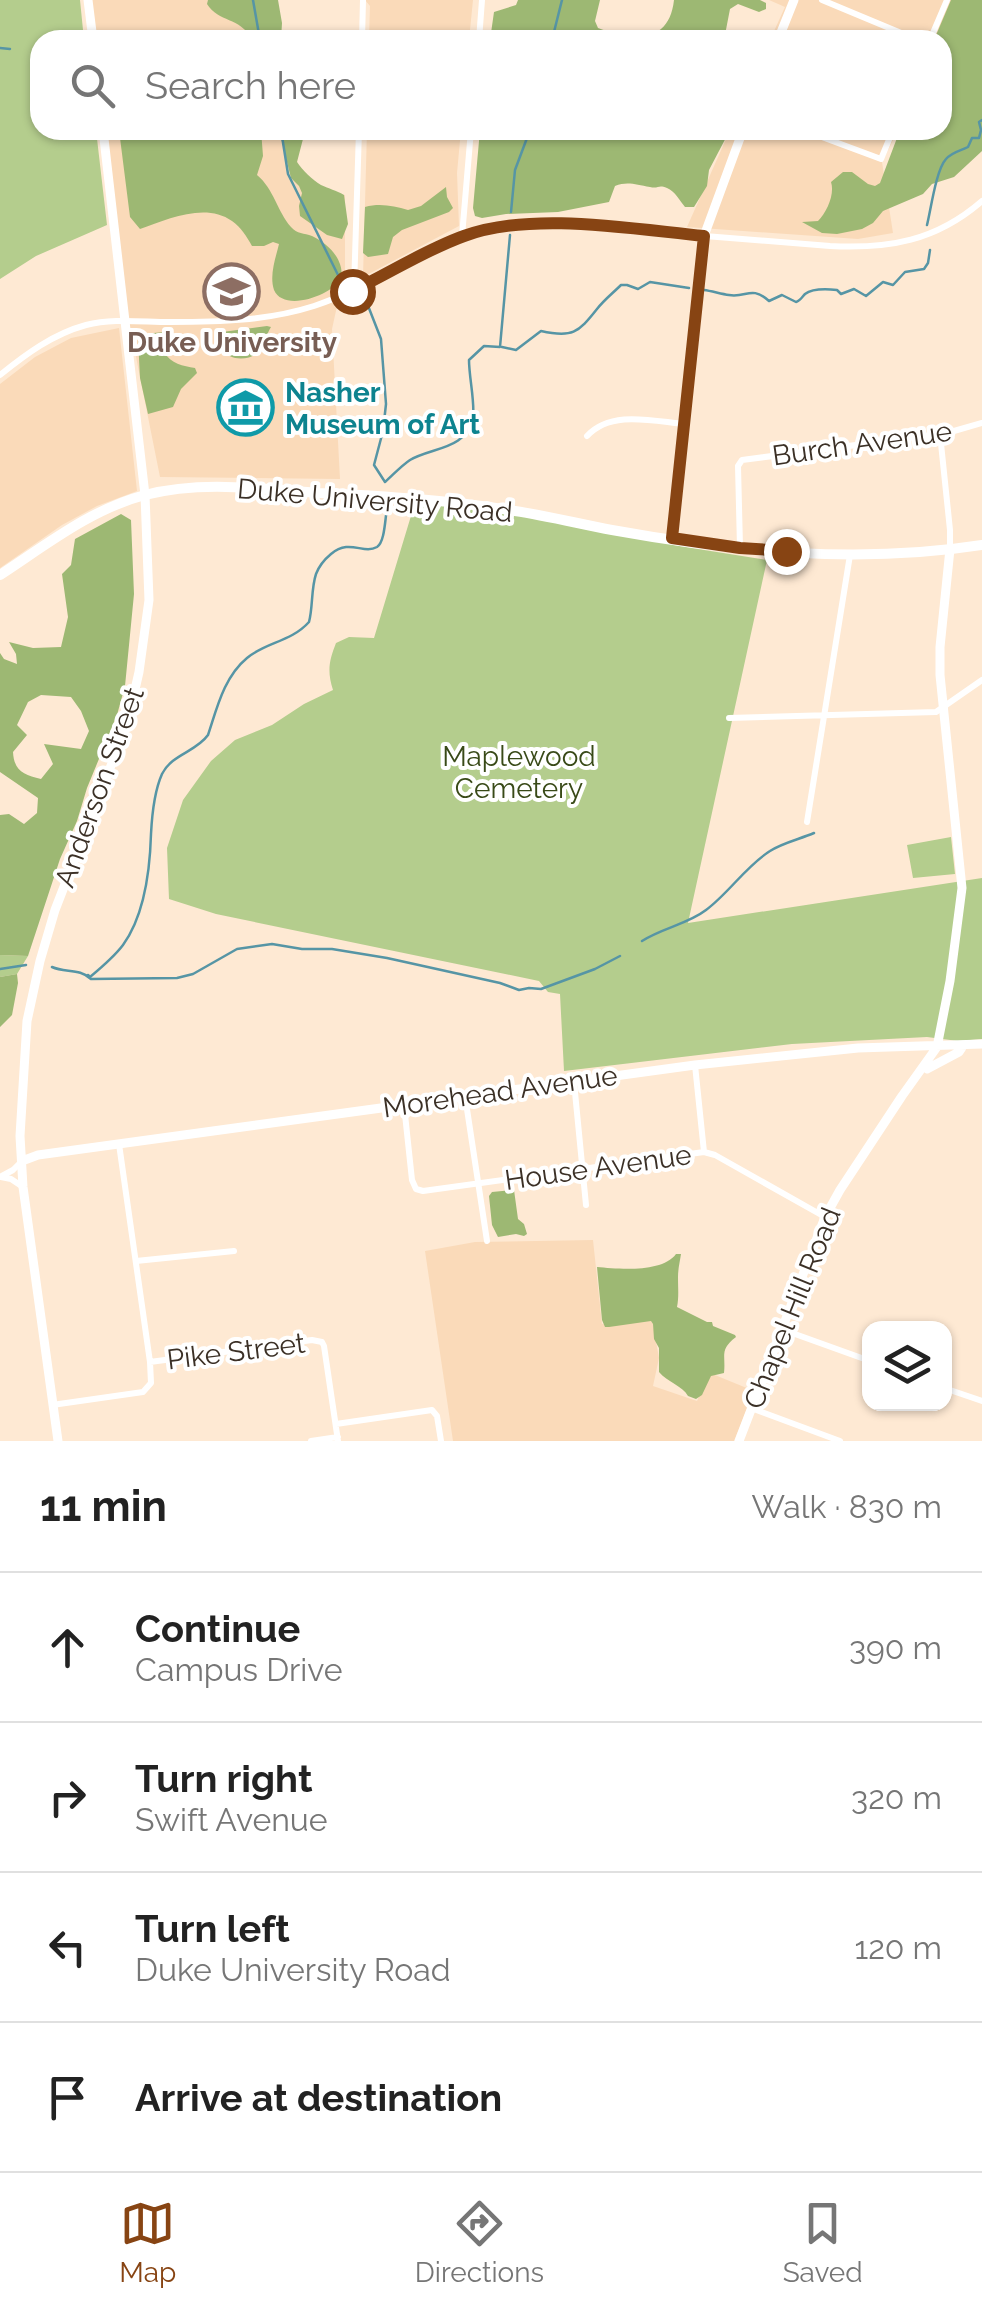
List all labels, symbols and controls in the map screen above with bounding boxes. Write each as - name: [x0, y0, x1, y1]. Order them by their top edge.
- search box: [30, 30, 952, 140]
- icon: search: [65, 58, 120, 113]
- text: Search here: [145, 63, 356, 108]
- school or university icon: Duke University: [202, 261, 262, 321]
- route start: [330, 269, 376, 315]
- place label: Duke University: [127, 326, 338, 359]
- place label: Nasher Museum of Art: [285, 376, 480, 441]
- museum icon: Nasher Museum of Art: [216, 378, 276, 438]
- street label: Burch Avenue: [770, 415, 954, 472]
- street label: Duke University Road: [236, 472, 514, 529]
- route end: [764, 529, 810, 575]
- street label: Anderson Street: [48, 682, 151, 892]
- park label: Maplewood Cemetery: [442, 740, 596, 805]
- street label: Morehead Avenue: [381, 1059, 620, 1124]
- street label: House Avenue: [503, 1138, 694, 1197]
- street label: Chapel Hill Road: [737, 1203, 848, 1414]
- map controls: [862, 1321, 952, 1411]
- button: layers: [862, 1321, 952, 1411]
- street label: Pike Street: [165, 1327, 308, 1376]
- text: 11 min: [40, 1482, 167, 1531]
- text: Walk · 830 m: [752, 1488, 942, 1525]
- text: Continue: [135, 1606, 300, 1651]
- icon: ahead: [40, 1620, 95, 1675]
- text: 390 m: [849, 1629, 942, 1666]
- text: Campus Drive: [135, 1651, 343, 1688]
- text: Turn right: [135, 1756, 312, 1801]
- icon: right: [40, 1770, 95, 1825]
- text: 320 m: [851, 1779, 942, 1816]
- text: Swift Avenue: [135, 1801, 328, 1838]
- text: Turn left: [135, 1906, 290, 1951]
- icon: left: [40, 1920, 95, 1975]
- text: 120 m: [854, 1929, 942, 1966]
- text: Duke University Road: [135, 1951, 451, 1988]
- icon: arrive: [40, 2070, 95, 2125]
- text: Arrive at destination: [135, 2075, 502, 2120]
- tab: Map: [119, 2196, 176, 2289]
- tab: Directions: [415, 2196, 544, 2289]
- tab: Saved: [783, 2196, 863, 2289]

